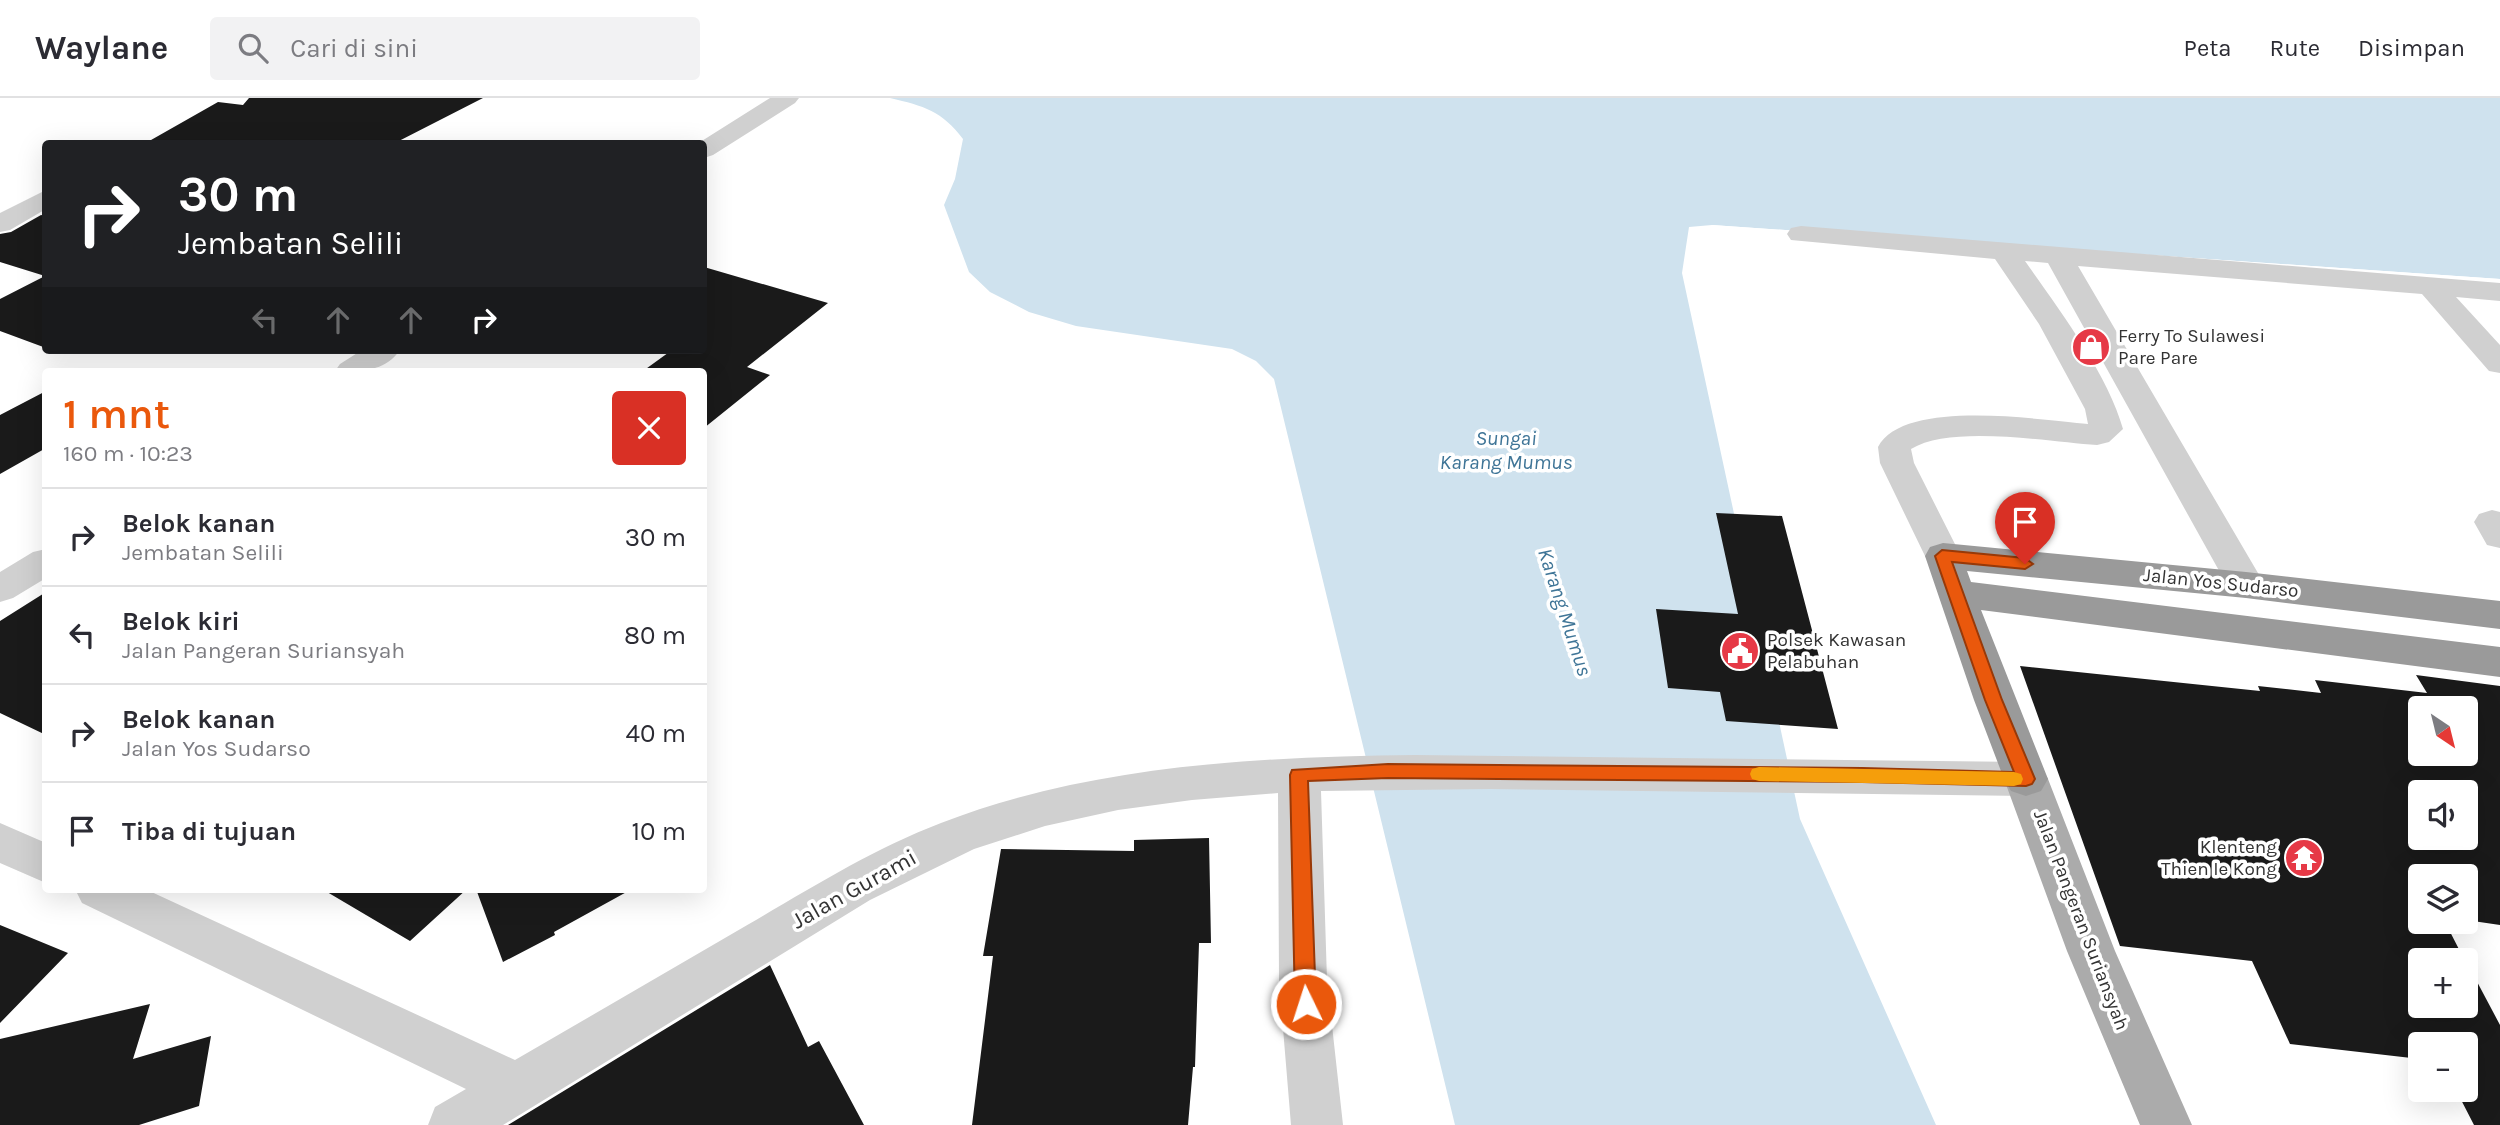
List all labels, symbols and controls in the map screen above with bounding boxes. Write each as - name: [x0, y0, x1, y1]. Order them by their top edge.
- search box: [210, 17, 700, 80]
- text: Waylane: [35, 29, 168, 67]
- icon: search: [234, 29, 272, 67]
- text: Cari di sini: [290, 33, 418, 64]
- text: Peta: [2184, 34, 2231, 62]
- text: Rute: [2269, 34, 2320, 62]
- text: Disimpan: [2358, 34, 2465, 62]
- text: 30 m: [178, 166, 298, 223]
- icon: right: [63, 168, 154, 259]
- text: Jembatan Selili: [178, 225, 403, 262]
- icon: left: [246, 301, 284, 339]
- icon: ahead: [319, 301, 357, 339]
- icon: ahead: [392, 301, 430, 339]
- icon: right: [465, 301, 503, 339]
- place label: Ferry To Sulawesi Pare Pare: [2118, 325, 2265, 369]
- shop icon: Ferry To Sulawesi Pare Pare: [2070, 326, 2112, 368]
- text: 1 mnt: [63, 389, 170, 439]
- button: close: [612, 391, 686, 465]
- water label: Sungai Karang Mumus: [1440, 426, 1573, 474]
- text: 160 m · 10:23: [63, 440, 193, 467]
- pin: [1995, 492, 2055, 564]
- icon: arrive: [2006, 503, 2044, 541]
- text: Belok kanan: [122, 508, 275, 539]
- icon: right: [63, 518, 101, 556]
- text: 30 m: [625, 522, 686, 553]
- text: Jembatan Selili: [122, 539, 284, 566]
- water label: Karang Mumus: [1533, 545, 1597, 679]
- street label: Jalan Yos Sudarso: [2142, 564, 2300, 602]
- text: Belok kiri: [122, 606, 240, 637]
- icon: left: [63, 616, 101, 654]
- text: 80 m: [624, 620, 686, 651]
- place label: Polsek Kawasan Pelabuhan: [1767, 629, 1906, 673]
- public building icon: Polsek Kawasan Pelabuhan: [1719, 630, 1761, 672]
- text: Jalan Pangeran Suriansyah: [122, 637, 405, 664]
- north arrow: [2408, 696, 2478, 766]
- map controls: [2408, 696, 2478, 1102]
- text: Belok kanan: [122, 704, 275, 735]
- icon: right: [63, 714, 101, 752]
- text: 40 m: [626, 718, 686, 749]
- text: Jalan Yos Sudarso: [122, 735, 311, 762]
- button: sound: [2408, 780, 2478, 850]
- street label: Jalan Pangeran Suriansyah: [2029, 807, 2133, 1033]
- icon: arrive: [63, 812, 101, 850]
- text: Tiba di tujuan: [122, 816, 296, 847]
- text: 10 m: [631, 816, 686, 847]
- place label: Klenteng Thien Ie Kong: [2161, 836, 2277, 880]
- temple icon: Klenteng Thien Ie Kong: [2283, 837, 2325, 879]
- street label: Jalan Gurami: [787, 844, 921, 934]
- button: layers: [2408, 864, 2478, 934]
- button: +: [2408, 948, 2478, 1018]
- position arrow: [1269, 967, 1343, 1041]
- button: −: [2408, 1032, 2478, 1102]

